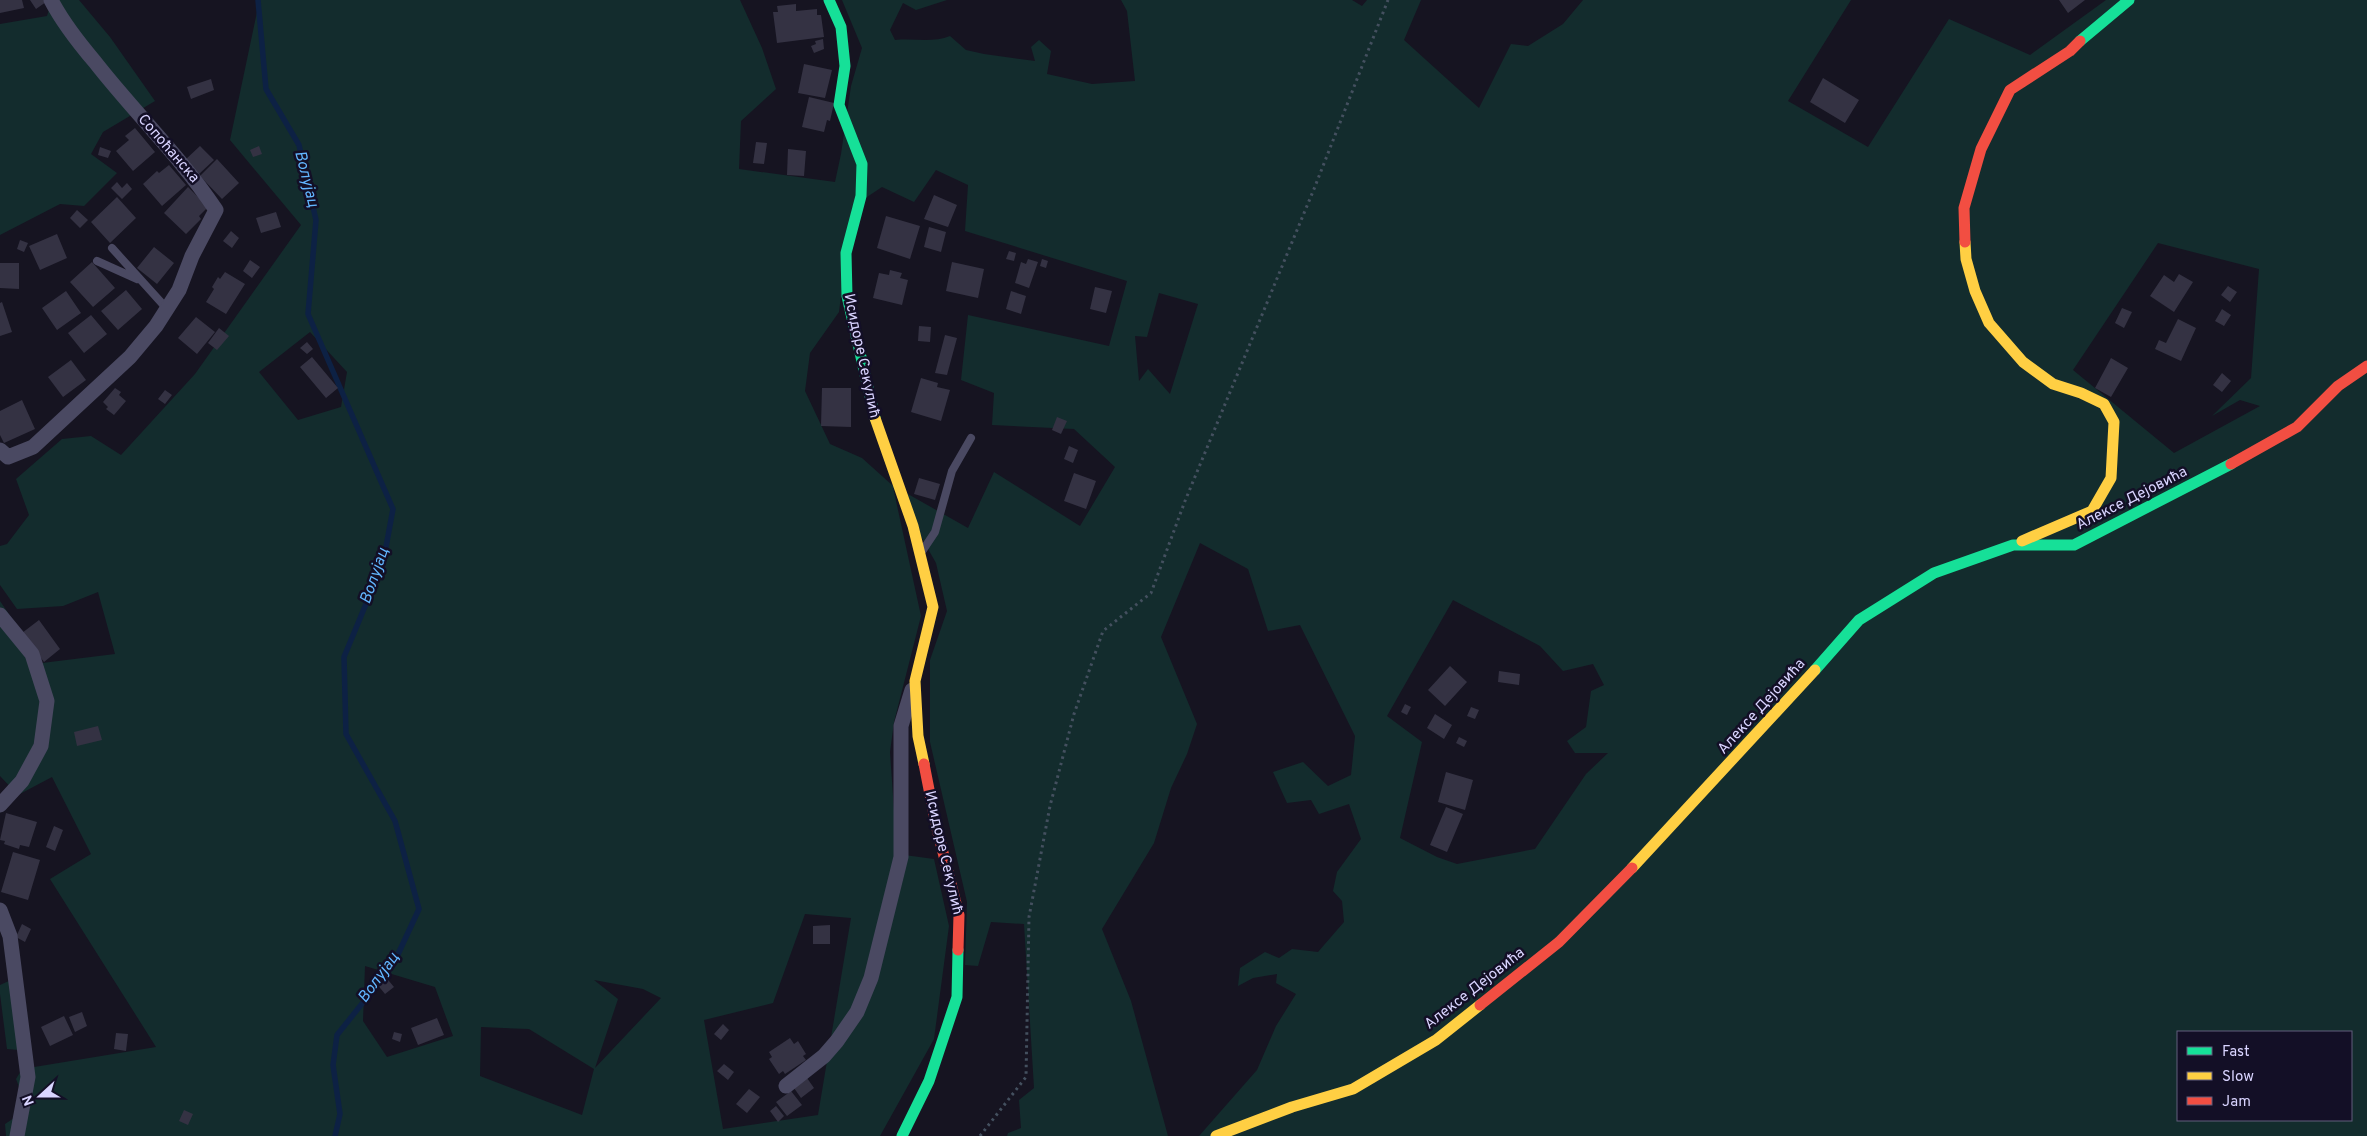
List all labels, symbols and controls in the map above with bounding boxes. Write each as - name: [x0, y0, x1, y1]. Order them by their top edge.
- street label: Сопоћанска: [133, 111, 203, 187]
- water label: Волујац: [289, 149, 323, 210]
- street label: Исидоре Секулић: [839, 292, 883, 420]
- street label: Алексе Дејовића: [2073, 463, 2191, 535]
- water label: Волујац: [356, 545, 394, 607]
- street label: Алексе Дејовића: [1714, 655, 1810, 759]
- street label: Исидоре Секулић: [919, 789, 967, 917]
- street label: Алексе Дејовића: [1421, 944, 1529, 1034]
- water label: Волујац: [354, 948, 404, 1007]
- legend: [2177, 1031, 2352, 1121]
- text: Fast: [2222, 1043, 2250, 1062]
- text: Slow: [2222, 1068, 2254, 1087]
- north arrow: [15, 1071, 65, 1121]
- text: N: [20, 1092, 39, 1108]
- text: Jam: [2222, 1093, 2251, 1112]

